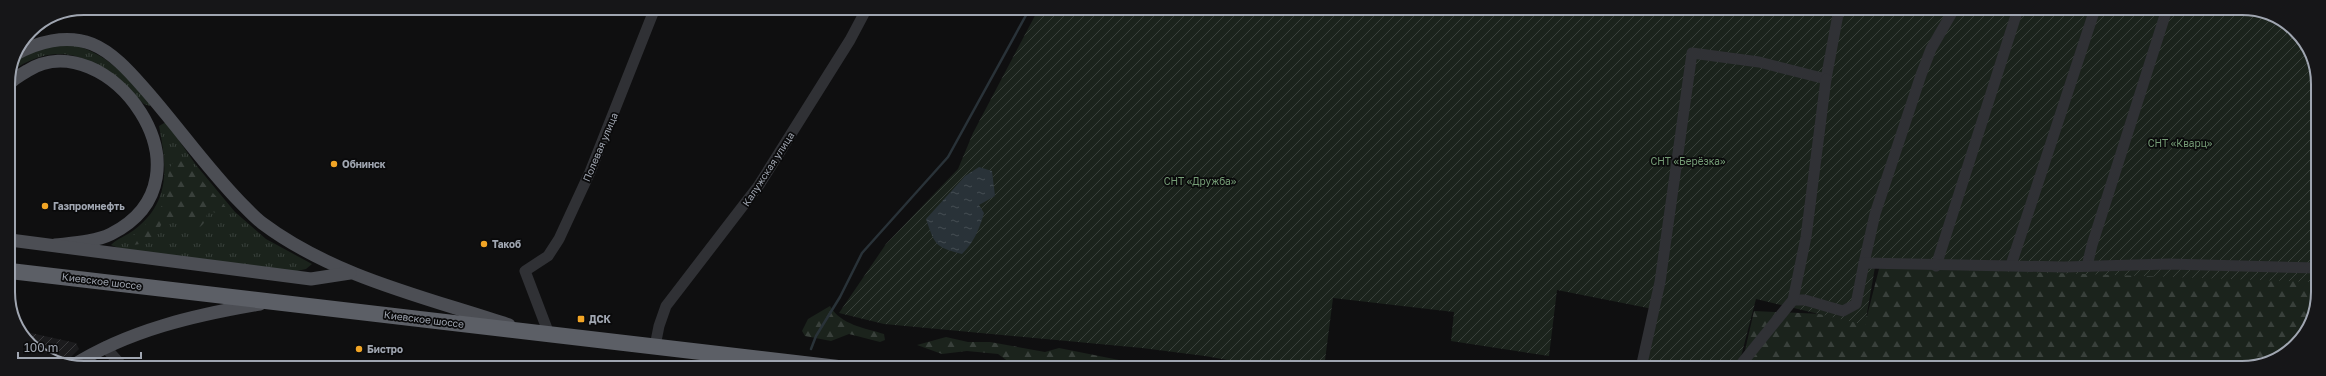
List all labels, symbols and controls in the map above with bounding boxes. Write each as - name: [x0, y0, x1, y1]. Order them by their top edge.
- street label: Полевая улица: [580, 111, 620, 183]
- street label: Калужская улица: [740, 130, 796, 208]
- park label: СНТ «Кварц»: [2148, 137, 2213, 149]
- park label: СНТ «Берёзка»: [1650, 155, 1726, 167]
- place label: Обнинск: [342, 158, 386, 170]
- marker: Обнинск: [329, 159, 339, 169]
- park label: СНТ «Дружба»: [1164, 175, 1237, 187]
- place label: Газпромнефть: [53, 200, 125, 212]
- marker: Газпромнефть: [40, 201, 50, 211]
- place label: Такоб: [492, 238, 521, 250]
- marker: Такоб: [479, 239, 489, 249]
- street label: Киевское шоссе: [61, 270, 143, 292]
- street label: Киевское шоссе: [383, 308, 465, 330]
- place label: ДСК: [589, 313, 612, 325]
- marker: ДСК: [576, 314, 586, 324]
- scale bar: [18, 334, 141, 360]
- text: 100 m: [24, 340, 58, 355]
- place label: Бистро: [367, 343, 403, 355]
- marker: Бистро: [354, 344, 364, 354]

